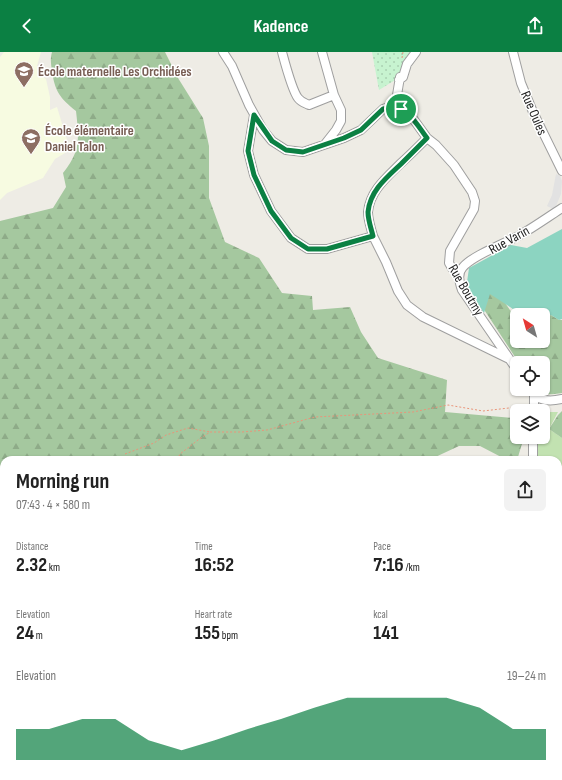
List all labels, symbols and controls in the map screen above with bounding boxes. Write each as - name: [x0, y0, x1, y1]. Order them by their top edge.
- icon: back: [16, 15, 38, 37]
- icon: share: [524, 15, 546, 37]
- text: Kadence: [254, 16, 308, 37]
- school or university icon: École maternelle Les Orchidées: [13, 60, 35, 88]
- place label: École maternelle Les Orchidées: [38, 63, 192, 80]
- street label: Rue Oules: [517, 88, 551, 138]
- pin: [384, 92, 418, 126]
- icon: arrive: [390, 98, 412, 120]
- place label: École élémentaire Daniel Talon: [45, 122, 134, 155]
- school or university icon: École élémentaire Daniel Talon: [20, 127, 42, 155]
- street label: Rue Varin: [486, 222, 532, 258]
- street label: Rue Boutmy: [444, 261, 488, 319]
- north arrow: [510, 308, 550, 348]
- map controls: [510, 308, 550, 444]
- button: locate: [510, 356, 550, 396]
- button: layers: [510, 404, 550, 444]
- text: Morning run: [16, 468, 109, 495]
- button: share: [504, 469, 546, 511]
- text: 07:43 · 4 × 580 m: [16, 497, 90, 513]
- text: Distance: [16, 540, 48, 553]
- text: Time: [195, 540, 213, 553]
- text: Pace: [373, 540, 391, 553]
- text: 2.32: [16, 553, 47, 577]
- text: 16:52: [195, 553, 234, 577]
- text: 7:16: [373, 553, 404, 577]
- text: km: [47, 561, 60, 574]
- text: /km: [404, 561, 420, 574]
- text: Elevation: [16, 608, 50, 621]
- text: Heart rate: [195, 608, 232, 621]
- text: kcal: [373, 608, 388, 621]
- text: 24: [16, 621, 34, 645]
- text: 155: [195, 621, 220, 645]
- text: 141: [373, 621, 399, 645]
- text: m: [34, 629, 43, 642]
- text: bpm: [220, 629, 238, 642]
- text: Elevation: [16, 668, 56, 684]
- text: 19–24 m: [507, 668, 546, 684]

